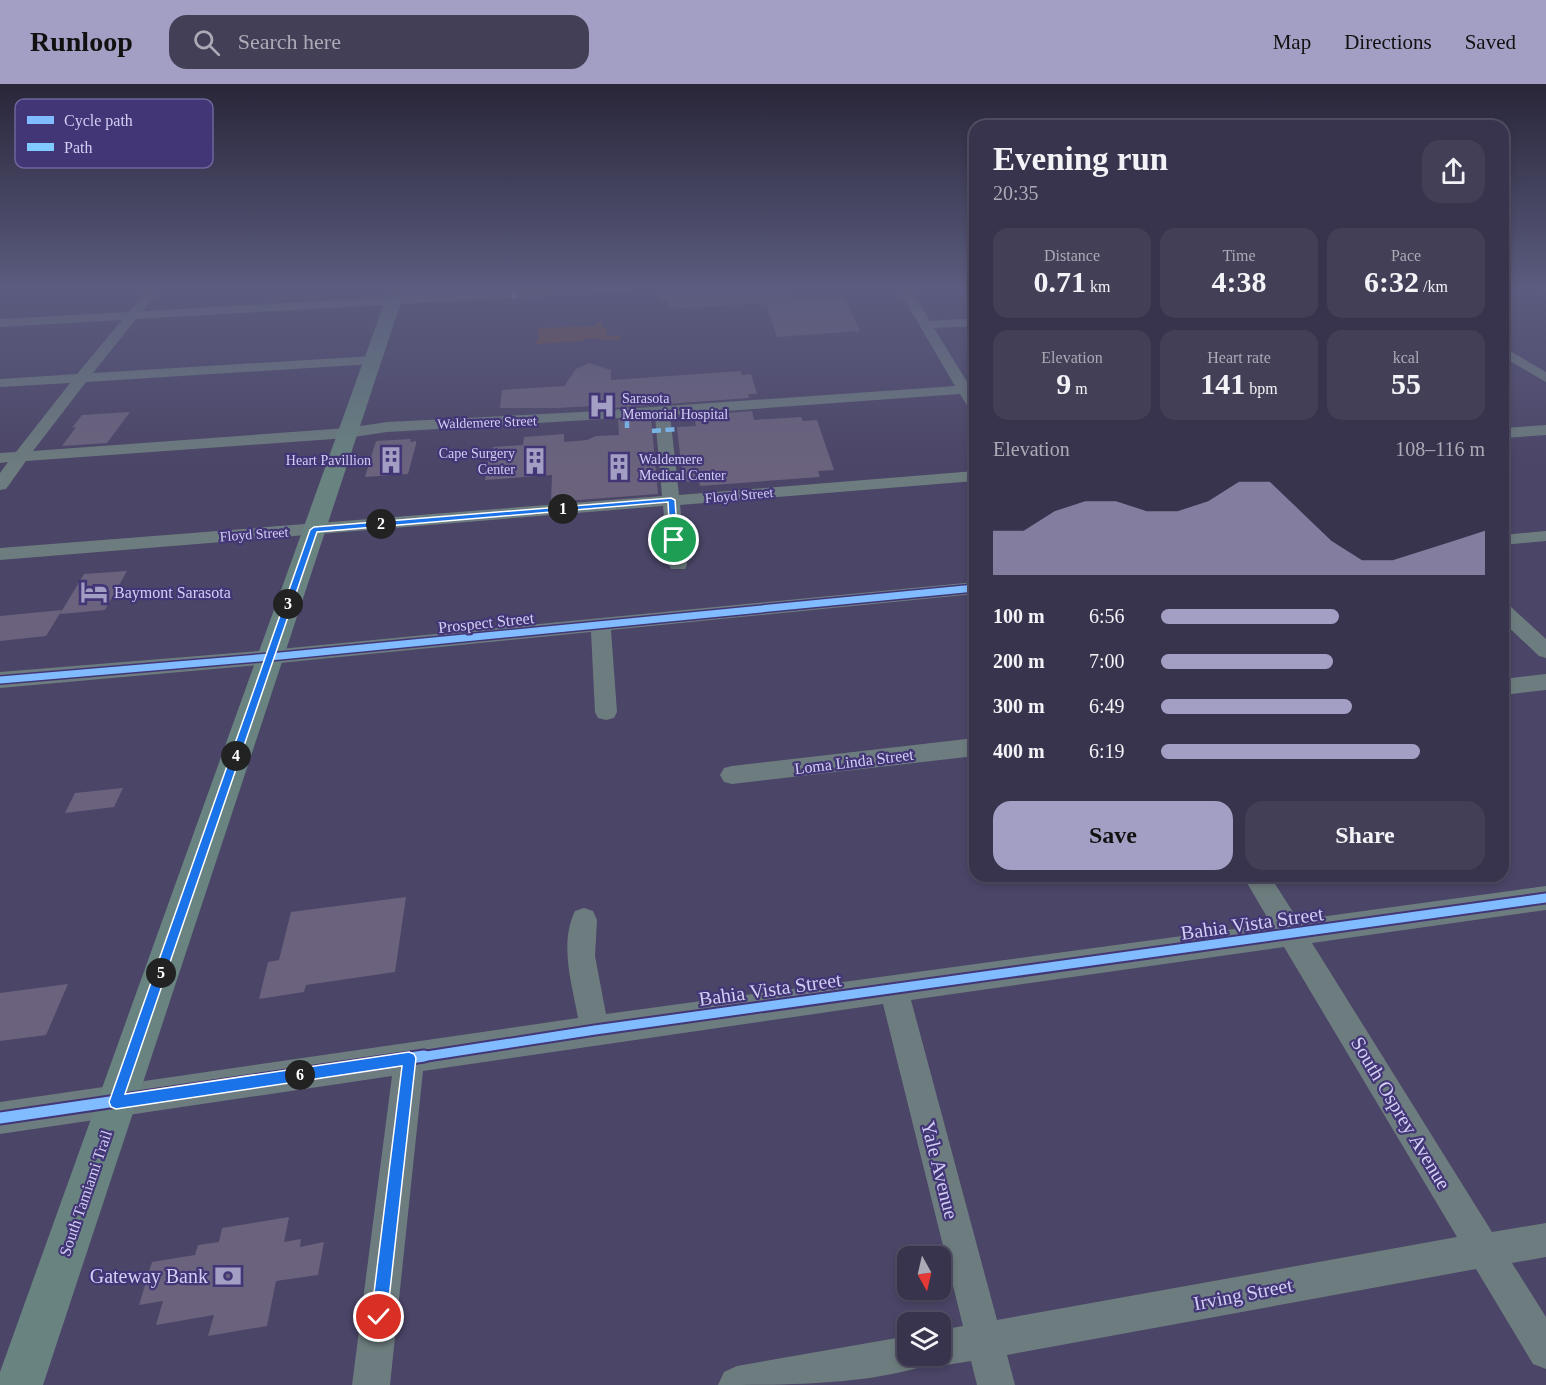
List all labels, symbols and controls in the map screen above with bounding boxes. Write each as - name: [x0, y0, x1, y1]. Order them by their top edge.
- search box: [169, 15, 589, 69]
- text: Runloop: [30, 26, 133, 57]
- icon: search: [190, 26, 223, 59]
- text: Search here: [238, 29, 341, 54]
- text: Map: [1273, 30, 1311, 54]
- text: Directions: [1344, 30, 1432, 54]
- text: Saved: [1465, 30, 1516, 54]
- legend: [15, 99, 213, 168]
- text: Cycle path: [64, 112, 133, 130]
- text: Path: [64, 139, 92, 156]
- button: share: [1422, 140, 1485, 203]
- text: Evening run: [993, 141, 1168, 177]
- text: 20:35: [993, 182, 1039, 204]
- text: Distance: [1044, 247, 1100, 264]
- text: Time: [1222, 247, 1256, 264]
- text: Pace: [1391, 247, 1421, 264]
- text: 0.71: [1034, 265, 1086, 298]
- text: 4:38: [1212, 265, 1267, 298]
- text: 6:32: [1364, 265, 1419, 298]
- text: km: [1086, 278, 1110, 295]
- text: /km: [1419, 278, 1448, 295]
- text: Elevation: [1041, 349, 1103, 366]
- text: Heart rate: [1207, 349, 1271, 366]
- text: kcal: [1393, 349, 1419, 366]
- text: 9: [1056, 367, 1071, 400]
- text: 141: [1200, 367, 1245, 400]
- text: 55: [1391, 367, 1421, 400]
- text: m: [1071, 380, 1088, 397]
- text: bpm: [1245, 380, 1278, 397]
- hospital icon: Sarasota Memorial Hospital: [587, 391, 617, 421]
- place label: Sarasota Memorial Hospital: [622, 391, 728, 422]
- street label: Waldemere Street: [437, 413, 537, 432]
- text: Elevation: [993, 438, 1070, 460]
- text: 108–116 m: [1395, 438, 1485, 460]
- building icon: Heart Pavillion: [376, 445, 406, 475]
- place label: Cape Surgery Center: [439, 446, 515, 477]
- building icon: Cape Surgery Center: [520, 446, 550, 476]
- building icon: Waldemere Medical Center: [604, 452, 634, 482]
- place label: Waldemere Medical Center: [639, 452, 726, 483]
- place label: Heart Pavillion: [286, 453, 371, 468]
- street label: Floyd Street: [704, 485, 774, 506]
- pin: 1: [548, 494, 578, 524]
- text: 1: [559, 500, 567, 517]
- pin: 2: [366, 509, 396, 539]
- pin: [648, 514, 699, 565]
- text: 2: [377, 515, 385, 532]
- icon: arrive: [657, 523, 690, 556]
- street label: Floyd Street: [219, 525, 289, 544]
- hotel icon: Baymont Sarasota: [79, 577, 109, 607]
- place label: Baymont Sarasota: [114, 584, 231, 602]
- pin: 3: [273, 589, 303, 619]
- text: 3: [284, 595, 292, 612]
- text: 100 m: [993, 605, 1045, 627]
- text: 6:56: [1089, 605, 1125, 627]
- street label: Prospect Street: [437, 609, 536, 637]
- text: 200 m: [993, 650, 1045, 672]
- text: 7:00: [1089, 650, 1125, 672]
- text: 300 m: [993, 695, 1045, 717]
- text: 6:49: [1089, 695, 1125, 717]
- text: 400 m: [993, 740, 1045, 762]
- text: 6:19: [1089, 740, 1125, 762]
- pin: 4: [221, 741, 251, 771]
- street label: Loma Linda Street: [793, 746, 915, 777]
- text: 4: [232, 747, 240, 764]
- button: Save: [993, 801, 1233, 870]
- button: Share: [1245, 801, 1485, 870]
- street label: Bahia Vista Street: [1179, 902, 1325, 944]
- pin: 5: [146, 958, 176, 988]
- text: 5: [157, 964, 165, 981]
- street label: Bahia Vista Street: [697, 968, 843, 1010]
- street label: South Osprey Avenue: [1346, 1033, 1455, 1194]
- pin: 6: [285, 1060, 315, 1090]
- text: 6: [296, 1066, 304, 1083]
- street label: Yale Avenue: [917, 1119, 963, 1221]
- street label: South Tamiami Trail: [56, 1127, 115, 1258]
- north arrow: [897, 1246, 951, 1300]
- map controls: [897, 1246, 951, 1366]
- bank icon: Gateway Bank: [213, 1261, 243, 1291]
- place label: Gateway Bank: [90, 1265, 208, 1288]
- street label: Irving Street: [1192, 1274, 1295, 1315]
- pin: [353, 1291, 404, 1342]
- icon: check: [362, 1300, 395, 1333]
- button: layers: [897, 1312, 951, 1366]

